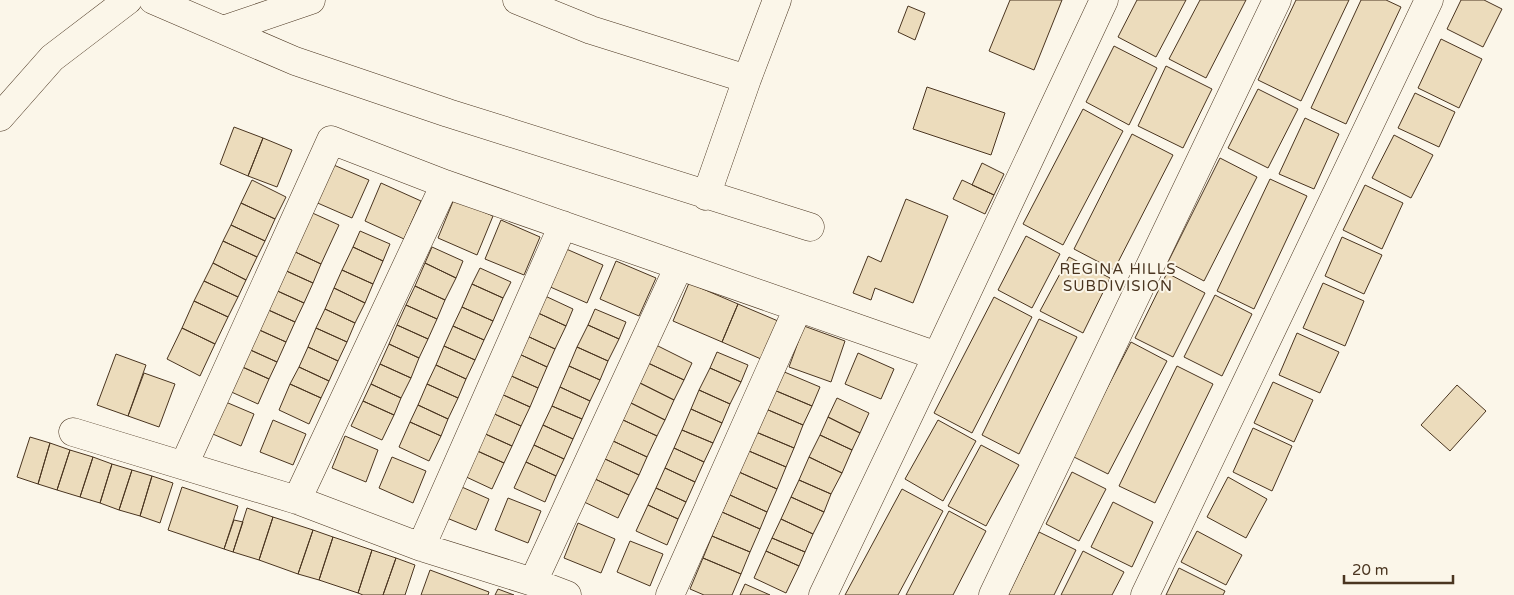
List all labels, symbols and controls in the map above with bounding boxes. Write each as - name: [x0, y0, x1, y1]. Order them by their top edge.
- district label: REGINA HILLS SUBDIVISION: [1059, 260, 1177, 295]
- scale bar: [1344, 552, 1453, 584]
- text: 20 m: [1352, 561, 1389, 579]

